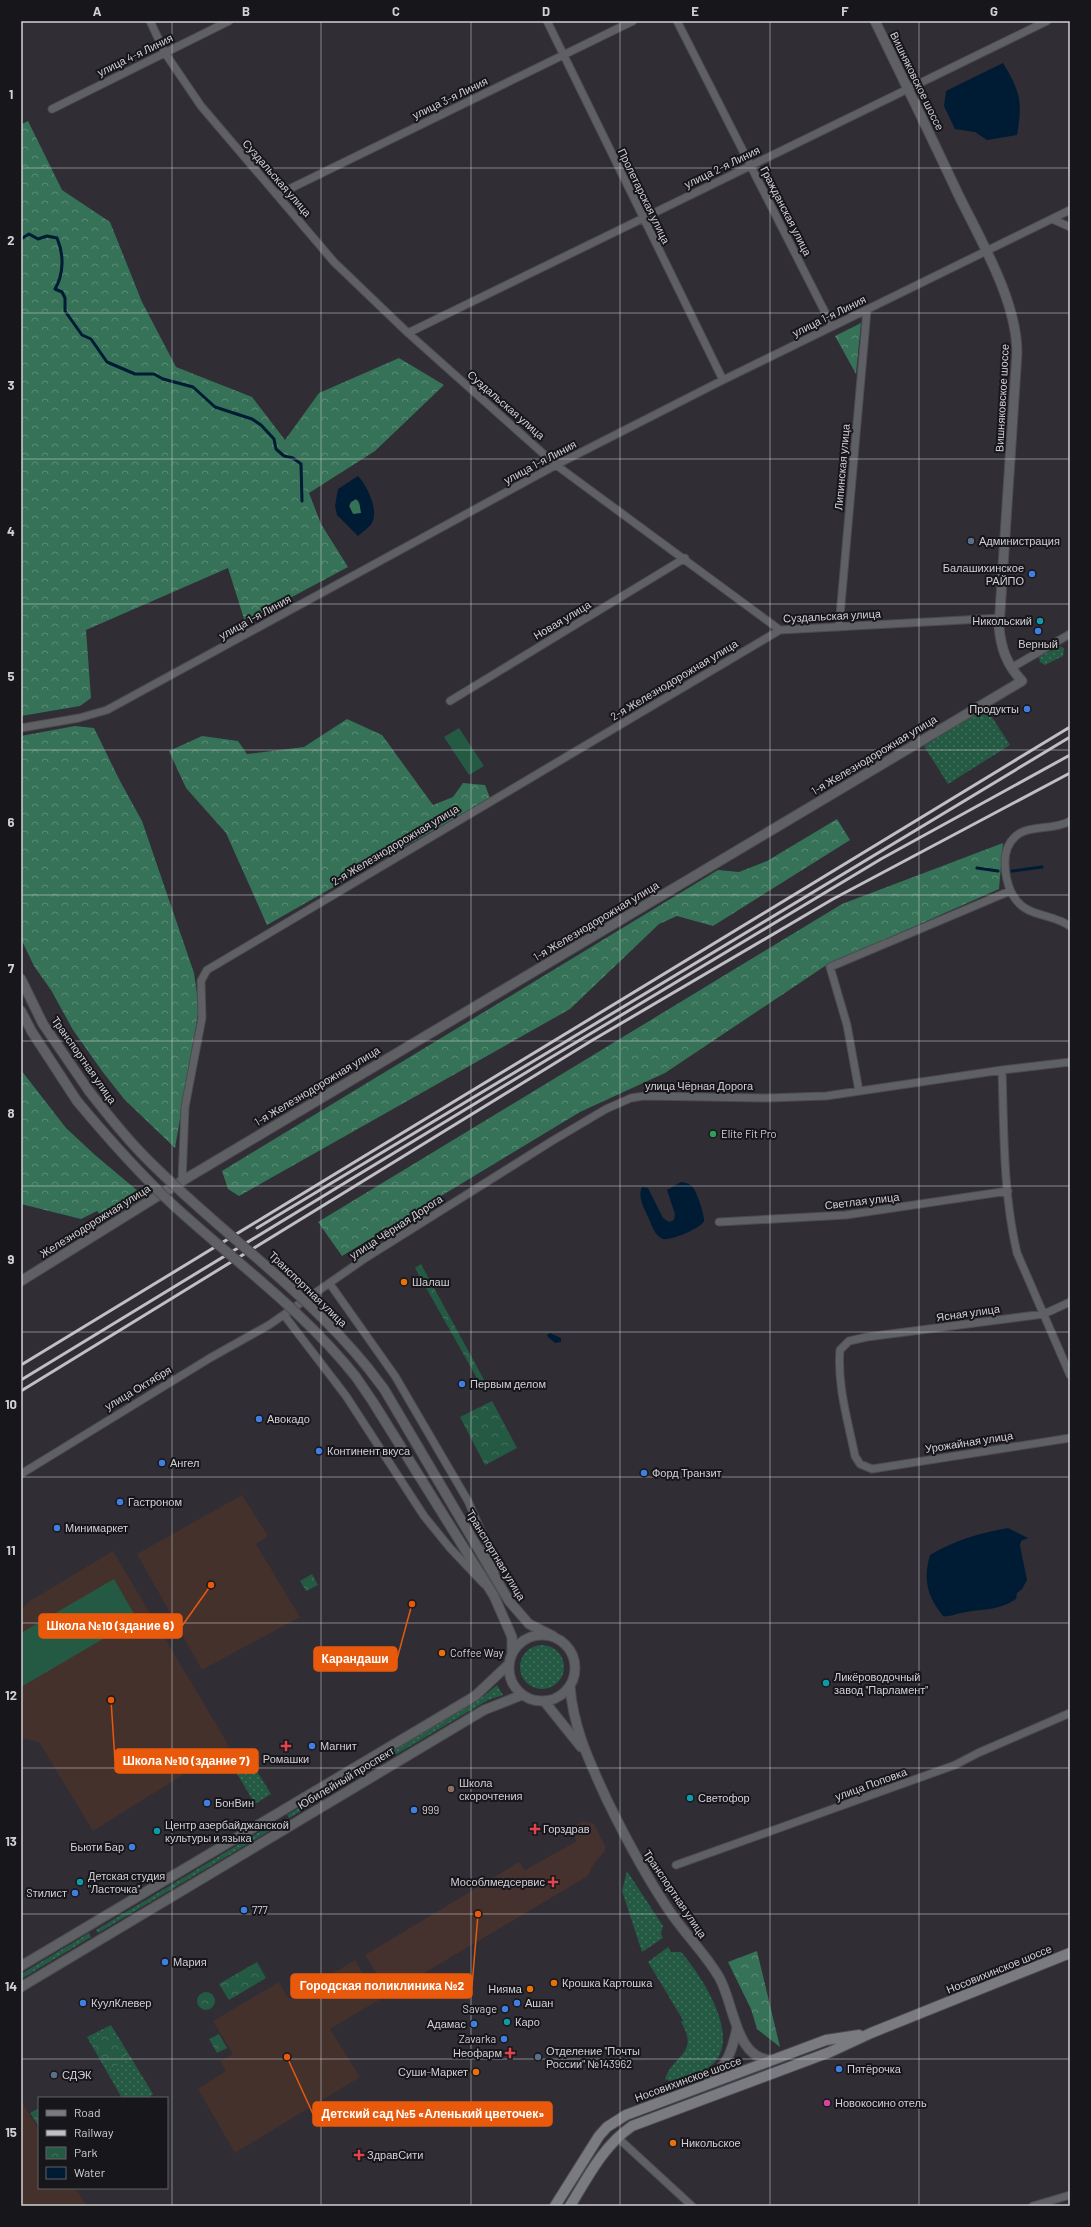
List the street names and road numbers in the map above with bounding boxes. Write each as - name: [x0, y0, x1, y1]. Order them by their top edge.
- street label: Вишняковское шоссе: [888, 29, 947, 132]
- street label: улица 4-я Линия: [95, 31, 175, 78]
- street label: улица 3-я Линия: [410, 74, 490, 121]
- street label: Суздальская улица: [240, 136, 315, 220]
- street label: улица 2-я Линия: [682, 143, 762, 190]
- street label: Пролетарская улица: [616, 146, 674, 246]
- street label: Гражданская улица: [758, 164, 815, 258]
- street label: улица 1-я Линия: [790, 292, 868, 339]
- street label: Вишняковское шоссе: [992, 344, 1011, 452]
- street label: Суздальская улица: [465, 368, 548, 442]
- street label: Липинская улица: [831, 422, 852, 511]
- street label: улица 1-я Линия: [501, 437, 578, 486]
- street label: улица 1-я Линия: [216, 591, 293, 642]
- street label: Новая улица: [531, 597, 593, 642]
- street label: Суздальская улица: [783, 606, 882, 625]
- street label: 2-я Железнодорожная улица: [608, 636, 740, 723]
- street label: 1-я Железнодорожная улица: [809, 711, 940, 797]
- street label: 2-я Железнодорожная улица: [329, 801, 461, 888]
- street label: 1-я Железнодорожная улица: [531, 877, 662, 963]
- street label: Транспортная улица: [49, 1014, 120, 1107]
- street label: 1-я Железнодорожная улица: [252, 1042, 383, 1128]
- street label: улица Чёрная Дорога: [645, 1079, 754, 1092]
- street label: Железнодорожная улица: [37, 1181, 153, 1260]
- street label: Светлая улица: [824, 1189, 901, 1212]
- street label: улица Чёрная Дорога: [347, 1191, 445, 1261]
- street label: Транспортная улица: [267, 1248, 351, 1330]
- street label: Ясная улица: [935, 1301, 1001, 1323]
- street label: улица Октября: [102, 1363, 173, 1413]
- street label: Урожайная улица: [924, 1428, 1015, 1455]
- street label: Транспортная улица: [464, 1507, 529, 1603]
- street label: Юбилейный проспект: [295, 1744, 396, 1812]
- street label: улица Поповка: [833, 1764, 909, 1803]
- street label: Транспортная улица: [641, 1847, 710, 1941]
- street label: Носовихинское шоссе: [944, 1941, 1053, 1996]
- street label: Носовихинское шоссе: [633, 2053, 743, 2104]

